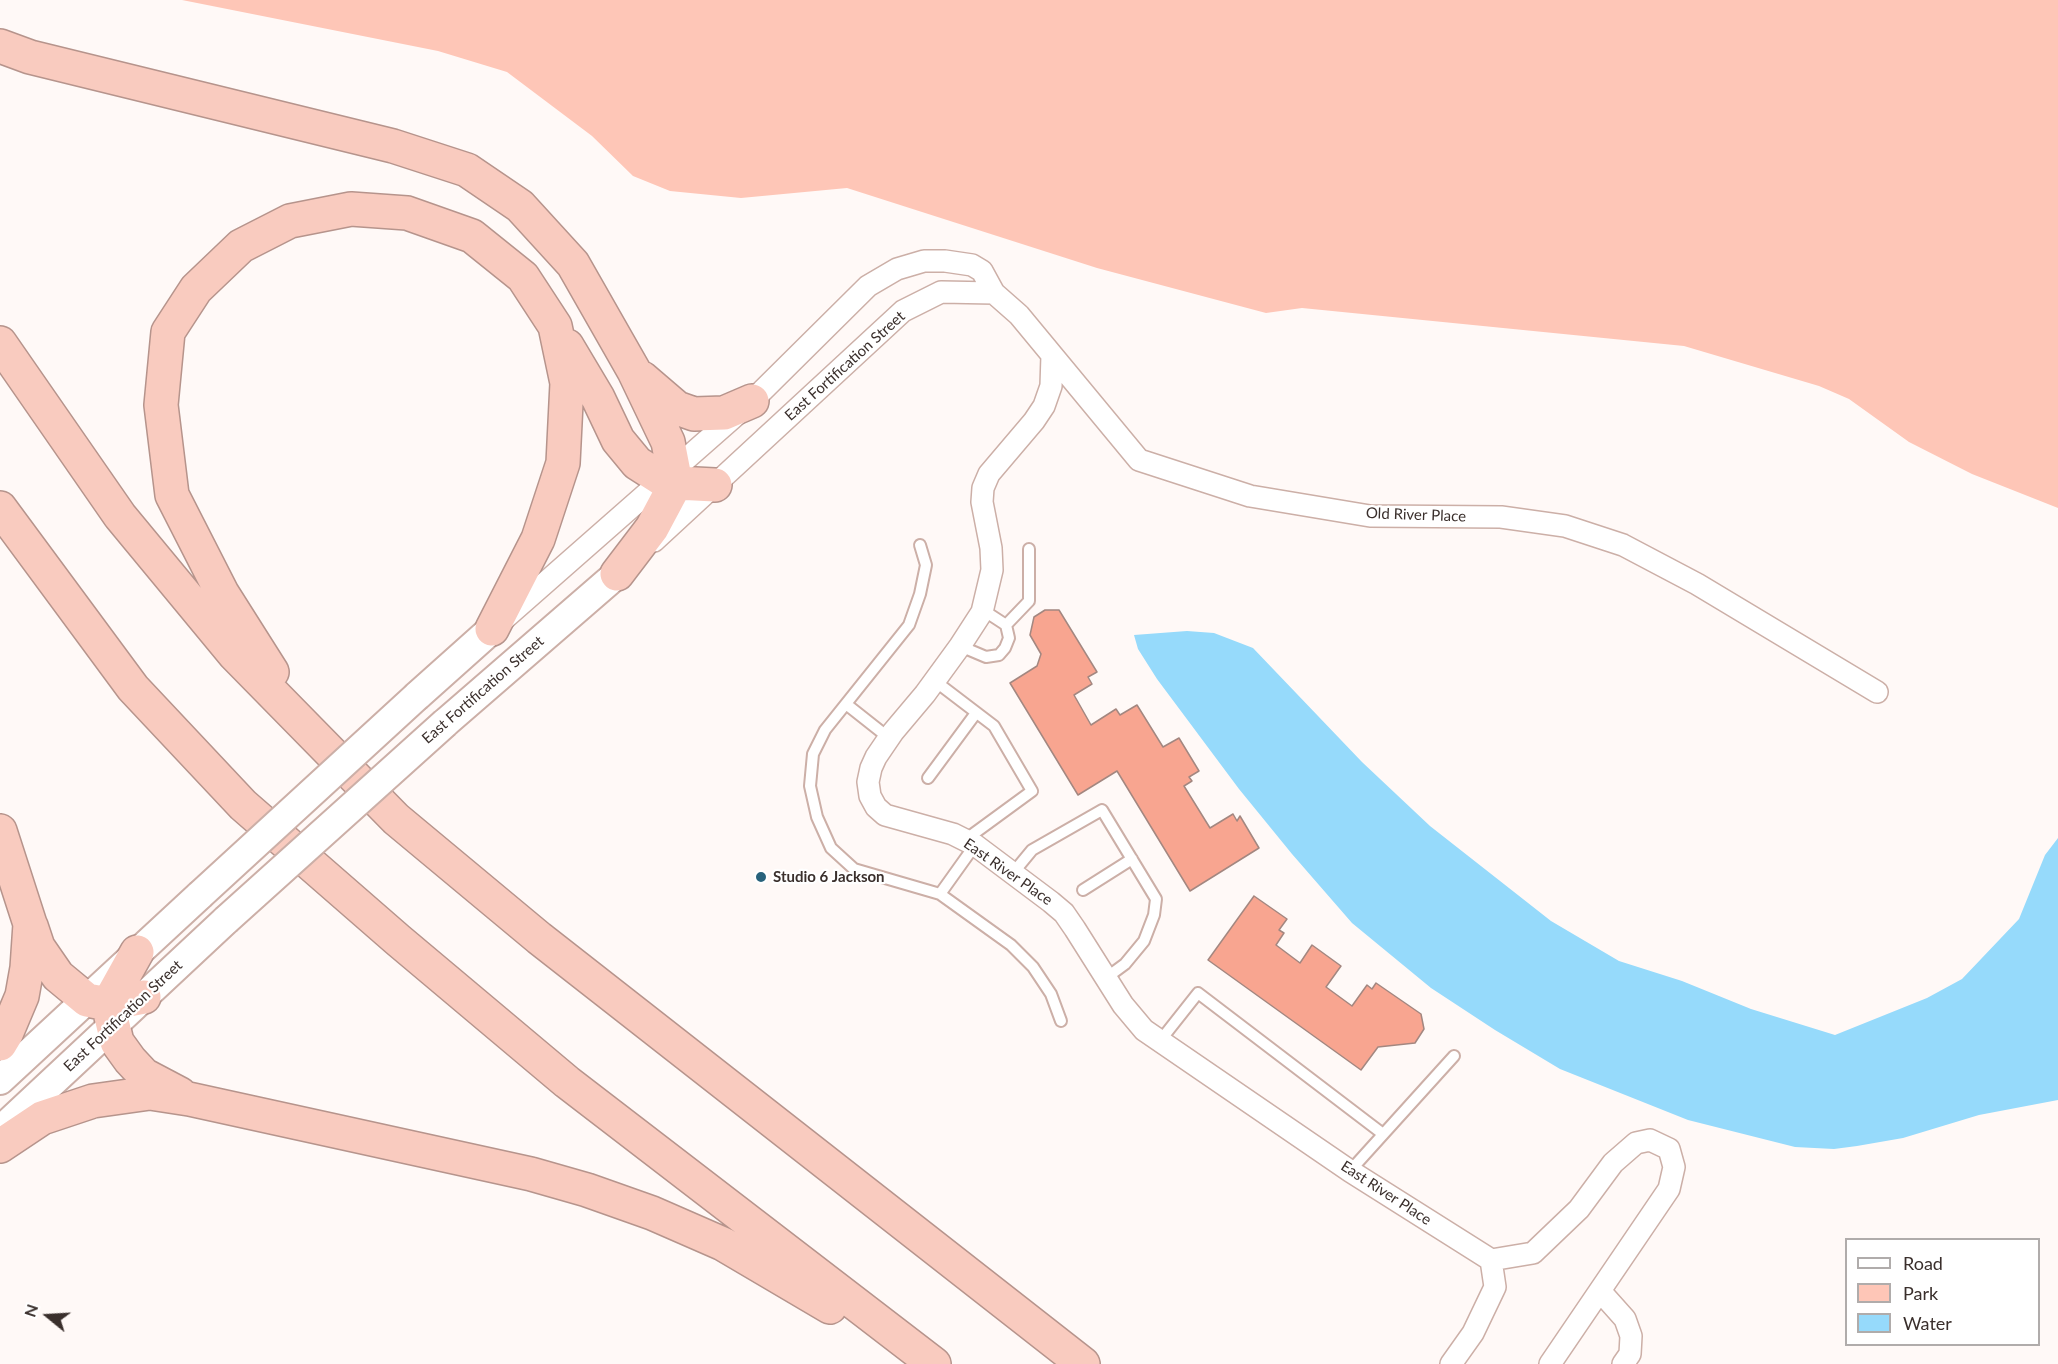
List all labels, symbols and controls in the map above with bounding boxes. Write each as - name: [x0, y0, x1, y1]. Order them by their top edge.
- street label: East Fortification Street: [781, 307, 909, 425]
- street label: Old River Place: [1366, 504, 1466, 526]
- street label: East Fortification Street: [418, 632, 548, 748]
- street label: East River Place: [960, 835, 1056, 909]
- place label: Studio 6 Jackson: [773, 868, 885, 886]
- marker: Studio 6 Jackson: [754, 870, 768, 884]
- street label: East Fortification Street: [60, 956, 186, 1076]
- street label: East River Place: [1337, 1157, 1435, 1229]
- legend: [1845, 1238, 2040, 1346]
- text: Road: [1903, 1252, 1943, 1274]
- text: Park: [1903, 1282, 1938, 1304]
- north arrow: [18, 1286, 78, 1346]
- text: N: [19, 1301, 41, 1319]
- text: Water: [1903, 1312, 1952, 1334]

